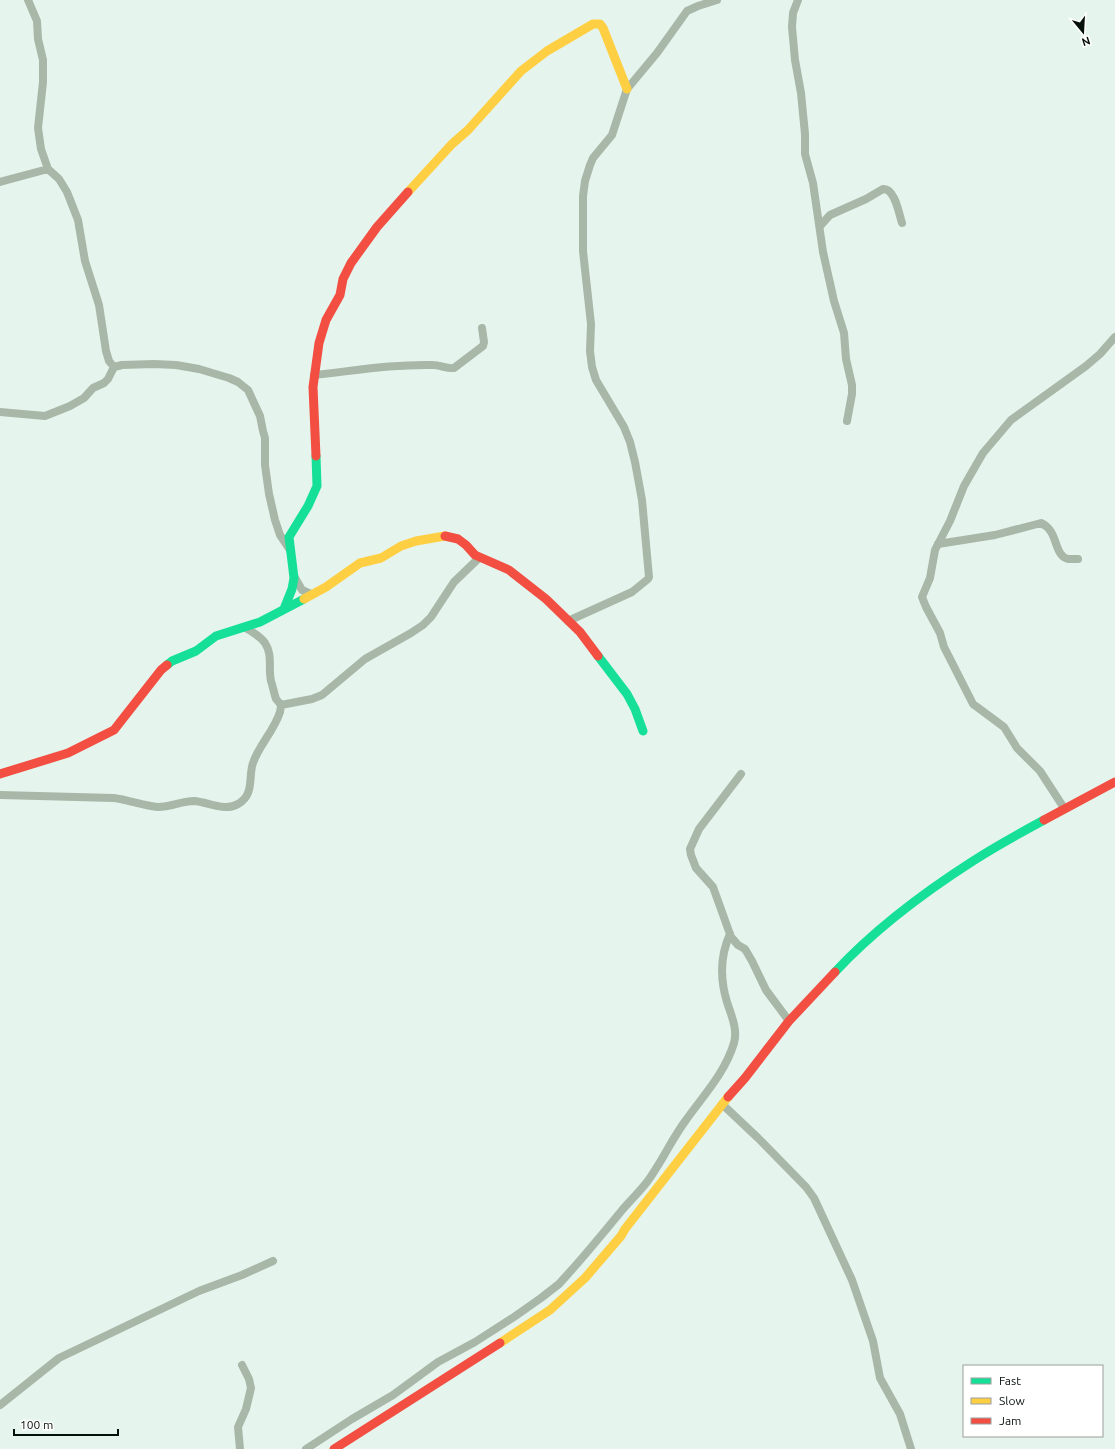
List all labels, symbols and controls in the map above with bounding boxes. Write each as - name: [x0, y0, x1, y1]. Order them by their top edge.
- north arrow: [1063, 12, 1103, 52]
- text: N: [1080, 35, 1092, 48]
- legend: [963, 1365, 1103, 1437]
- text: Fast: [999, 1374, 1021, 1387]
- text: Slow: [999, 1394, 1025, 1407]
- scale bar: [14, 1411, 118, 1437]
- text: Jam: [999, 1414, 1021, 1427]
- text: 100 m: [20, 1418, 53, 1431]

